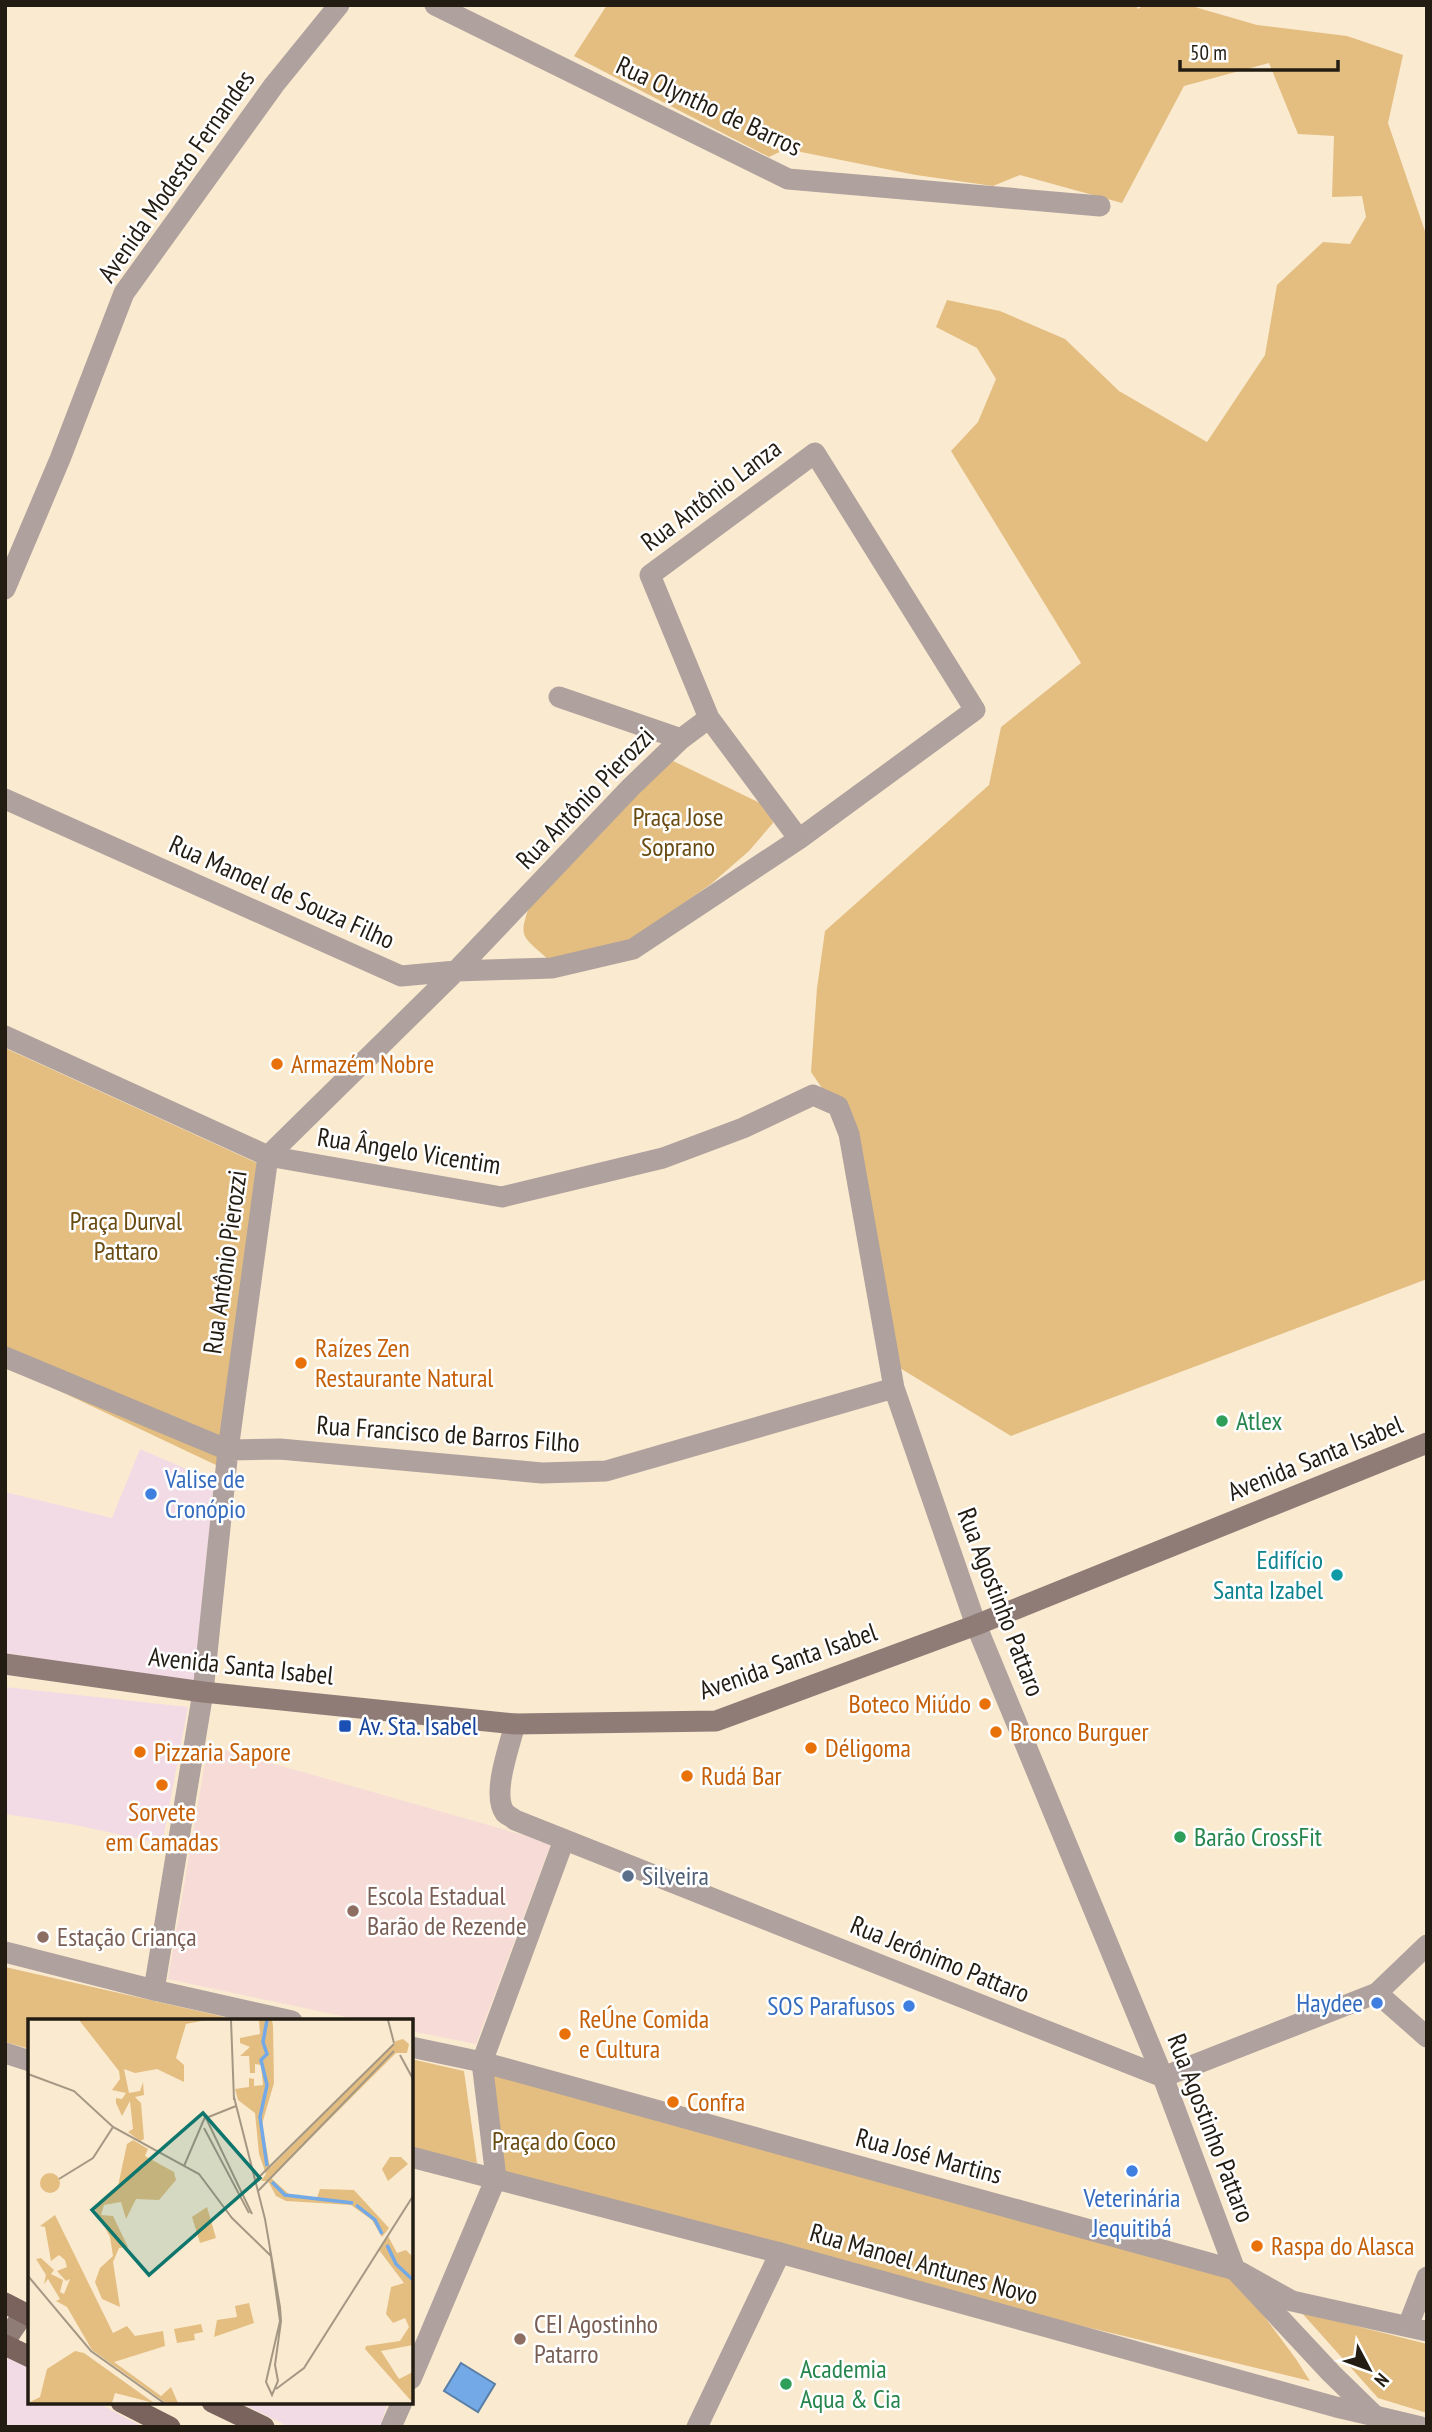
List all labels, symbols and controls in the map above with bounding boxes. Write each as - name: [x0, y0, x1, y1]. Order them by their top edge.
- scale bar: [1180, 28, 1338, 72]
- text: 50 m: [1190, 39, 1227, 66]
- street label: Rua Olyntho de Barros: [611, 48, 807, 163]
- street label: Avenida Modesto Fernandes: [90, 63, 261, 288]
- street label: Rua Antônio Lanza: [634, 431, 787, 558]
- street label: Rua Antônio Pierozzi: [508, 720, 661, 876]
- park label: Praça Jose Soprano: [633, 800, 723, 863]
- street label: Rua Manoel de Souza Filho: [164, 827, 400, 956]
- place label: Armazém Nobre: [291, 1047, 434, 1080]
- marker: Armazém Nobre: [269, 1056, 285, 1072]
- street label: Rua Ângelo Vicentim: [315, 1120, 503, 1181]
- street label: Rua Antônio Pierozzi: [195, 1168, 254, 1356]
- park label: Praça Durval Pattaro: [70, 1204, 182, 1267]
- place label: Raízes Zen Restaurante Natural: [315, 1331, 493, 1394]
- marker: Raízes Zen Restaurante Natural: [293, 1355, 309, 1371]
- place label: Atlex: [1236, 1404, 1282, 1437]
- street label: Avenida Santa Isabel: [1222, 1407, 1407, 1508]
- street label: Rua Francisco de Barros Filho: [315, 1408, 581, 1459]
- marker: Atlex: [1214, 1413, 1230, 1429]
- place label: Valise de Cronópio: [164, 1462, 246, 1525]
- marker: Valise de Cronópio: [143, 1486, 159, 1502]
- street label: Rua Agostinho Pattaro: [950, 1503, 1053, 1701]
- place label: Edifício Santa Izabel: [1213, 1543, 1323, 1606]
- marker: Edifício Santa Izabel: [1329, 1567, 1345, 1583]
- street label: Avenida Santa Isabel: [695, 1615, 881, 1706]
- street label: Avenida Santa Isabel: [147, 1639, 335, 1692]
- place label: Boteco Miúdo: [849, 1687, 971, 1720]
- marker: Boteco Miúdo: [977, 1696, 993, 1712]
- place label: Av. Sta. Isabel: [359, 1709, 478, 1742]
- place label: Bronco Burguer: [1010, 1715, 1149, 1748]
- marker: Av. Sta. Isabel: [337, 1718, 353, 1734]
- marker: Bronco Burguer: [988, 1724, 1004, 1740]
- place label: Déligoma: [825, 1731, 911, 1764]
- place label: Pizzaria Sapore: [154, 1735, 291, 1768]
- marker: Déligoma: [803, 1740, 819, 1756]
- marker: Pizzaria Sapore: [132, 1744, 148, 1760]
- place label: Rudá Bar: [701, 1759, 782, 1792]
- marker: Rudá Bar: [679, 1768, 695, 1784]
- marker: Sorvete em Camadas: [154, 1777, 170, 1793]
- place label: Sorvete em Camadas: [106, 1795, 218, 1858]
- place label: Barão CrossFit: [1194, 1820, 1322, 1853]
- marker: Barão CrossFit: [1172, 1829, 1188, 1845]
- place label: Silveira: [642, 1859, 709, 1892]
- marker: Silveira: [620, 1868, 636, 1884]
- place label: Escola Estadual Barão de Rezende: [367, 1879, 527, 1942]
- marker: Escola Estadual Barão de Rezende: [345, 1903, 361, 1919]
- street label: Rua Jerônimo Pattaro: [846, 1908, 1035, 2009]
- place label: Estação Criança: [57, 1920, 197, 1953]
- marker: Estação Criança: [35, 1929, 51, 1945]
- place label: Haydee: [1296, 1986, 1363, 2019]
- place label: SOS Parafusos: [767, 1989, 895, 2022]
- marker: Haydee: [1369, 1995, 1385, 2011]
- marker: SOS Parafusos: [901, 1998, 917, 2014]
- place label: ReÚne Comida e Cultura: [579, 2002, 709, 2065]
- inset map: [28, 2019, 413, 2404]
- marker: ReÚne Comida e Cultura: [557, 2026, 573, 2042]
- street label: Rua Agostinho Pattaro: [1160, 2029, 1263, 2227]
- place label: Confra: [687, 2085, 745, 2118]
- marker: Confra: [665, 2094, 681, 2110]
- street label: Rua José Martins: [852, 2120, 1006, 2191]
- park label: Praça do Coco: [492, 2124, 616, 2157]
- marker: Veterinária Jequitibá: [1124, 2163, 1140, 2179]
- place label: Veterinária Jequitibá: [1083, 2181, 1180, 2244]
- street label: Rua Manoel Antunes Novo: [806, 2215, 1042, 2312]
- place label: Raspa do Alasca: [1271, 2229, 1414, 2262]
- marker: Raspa do Alasca: [1249, 2238, 1265, 2254]
- place label: CEI Agostinho Patarro: [534, 2307, 658, 2370]
- marker: CEI Agostinho Patarro: [512, 2331, 528, 2347]
- north arrow: [1334, 2334, 1404, 2404]
- place label: Academia Aqua & Cia: [800, 2352, 901, 2415]
- text: N: [1369, 2368, 1394, 2392]
- marker: Academia Aqua & Cia: [778, 2376, 794, 2392]

